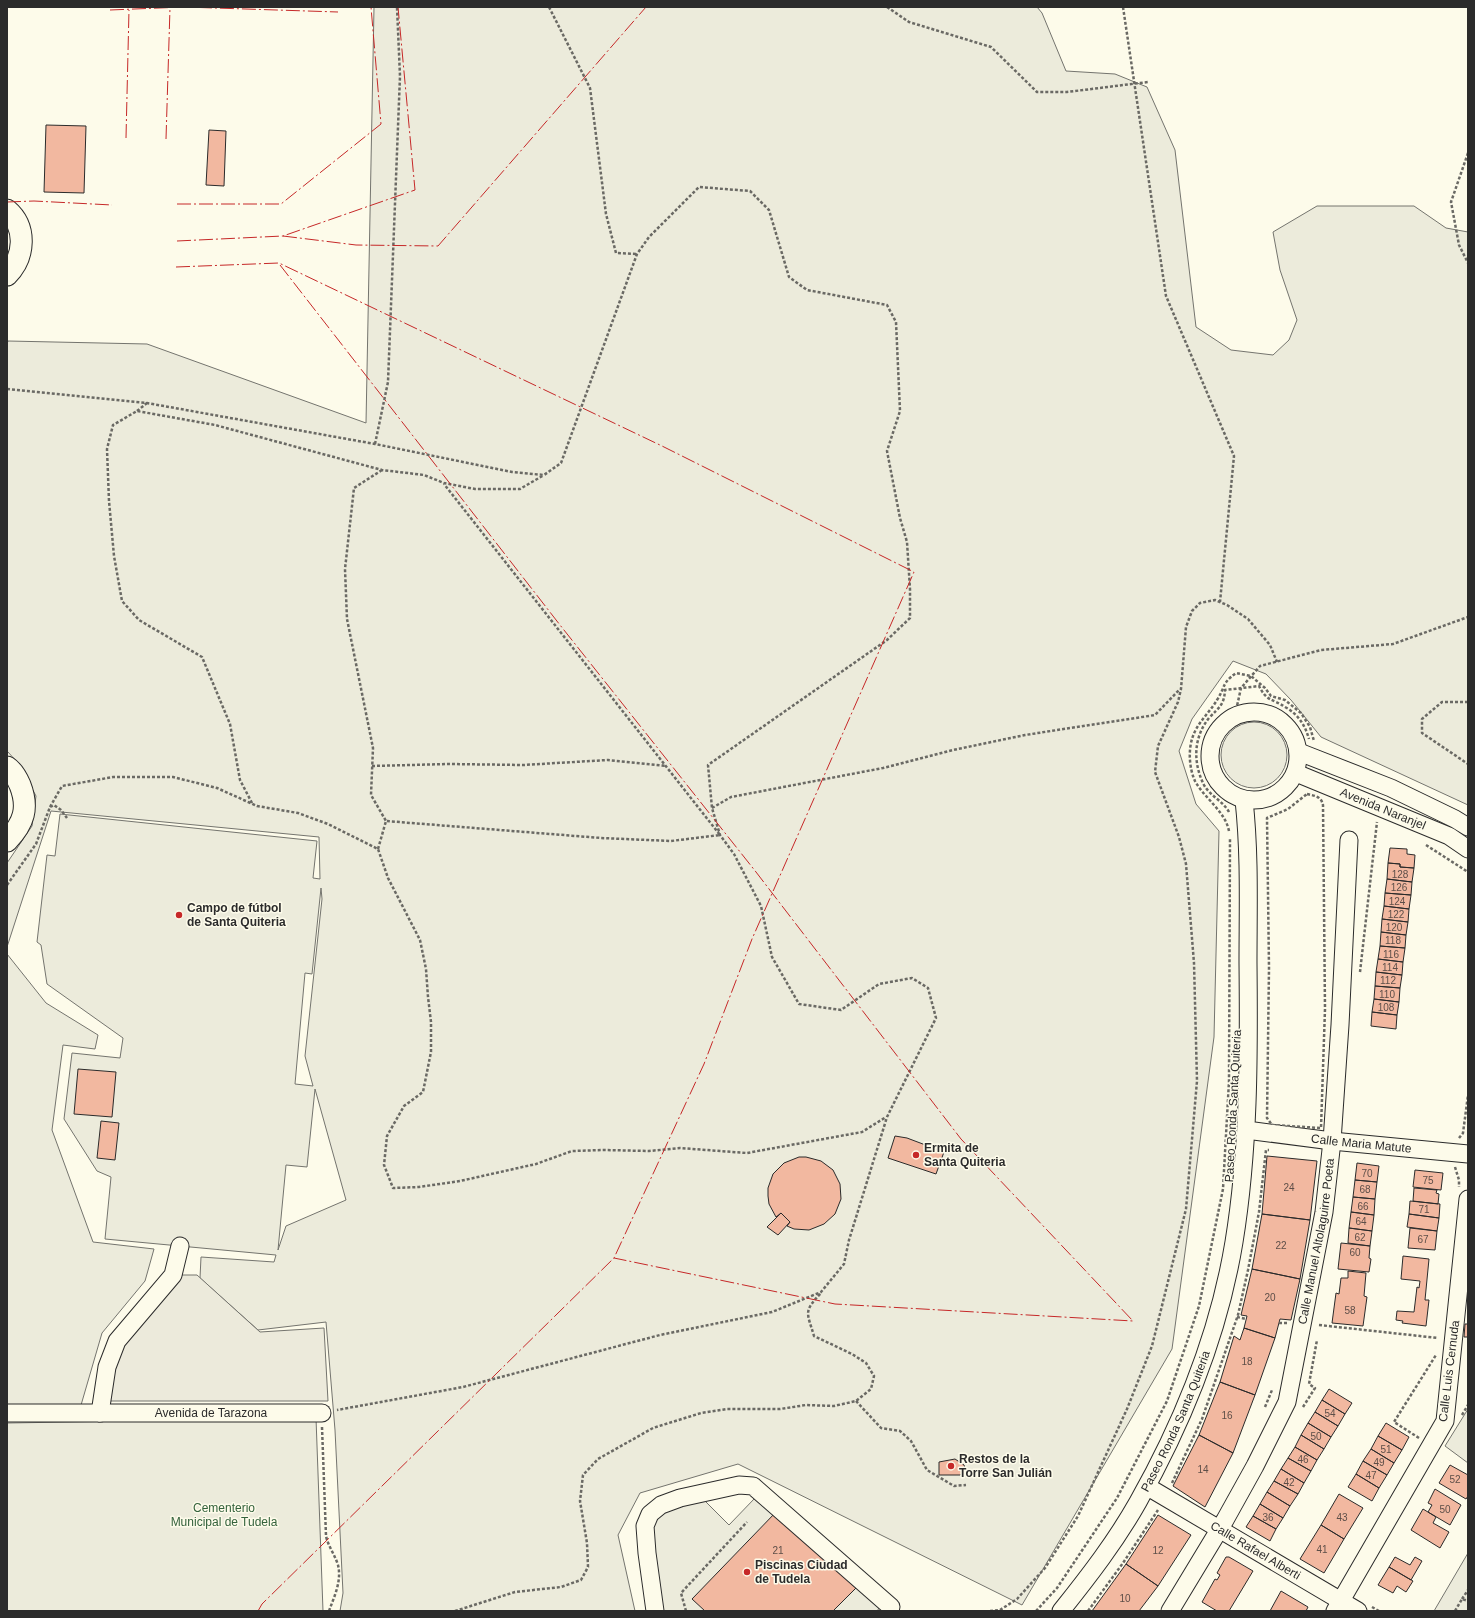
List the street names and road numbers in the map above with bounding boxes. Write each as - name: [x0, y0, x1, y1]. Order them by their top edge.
- street label: Avenida Naranjel: [1338, 785, 1428, 833]
- street label: Paseo Ronda Santa Quiteria: [1222, 1029, 1244, 1183]
- street label: Calle Maria Matute: [1310, 1131, 1412, 1156]
- street label: Calle Manuel Altolaguirre Poeta: [1295, 1157, 1337, 1326]
- street label: Calle Luis Cernuda: [1436, 1319, 1462, 1423]
- street label: Paseo Ronda Santa Quiteria: [1138, 1348, 1213, 1494]
- street label: Avenida de Tarazona: [155, 1406, 268, 1420]
- street label: Calle Rafael Alberti: [1208, 1518, 1303, 1582]

